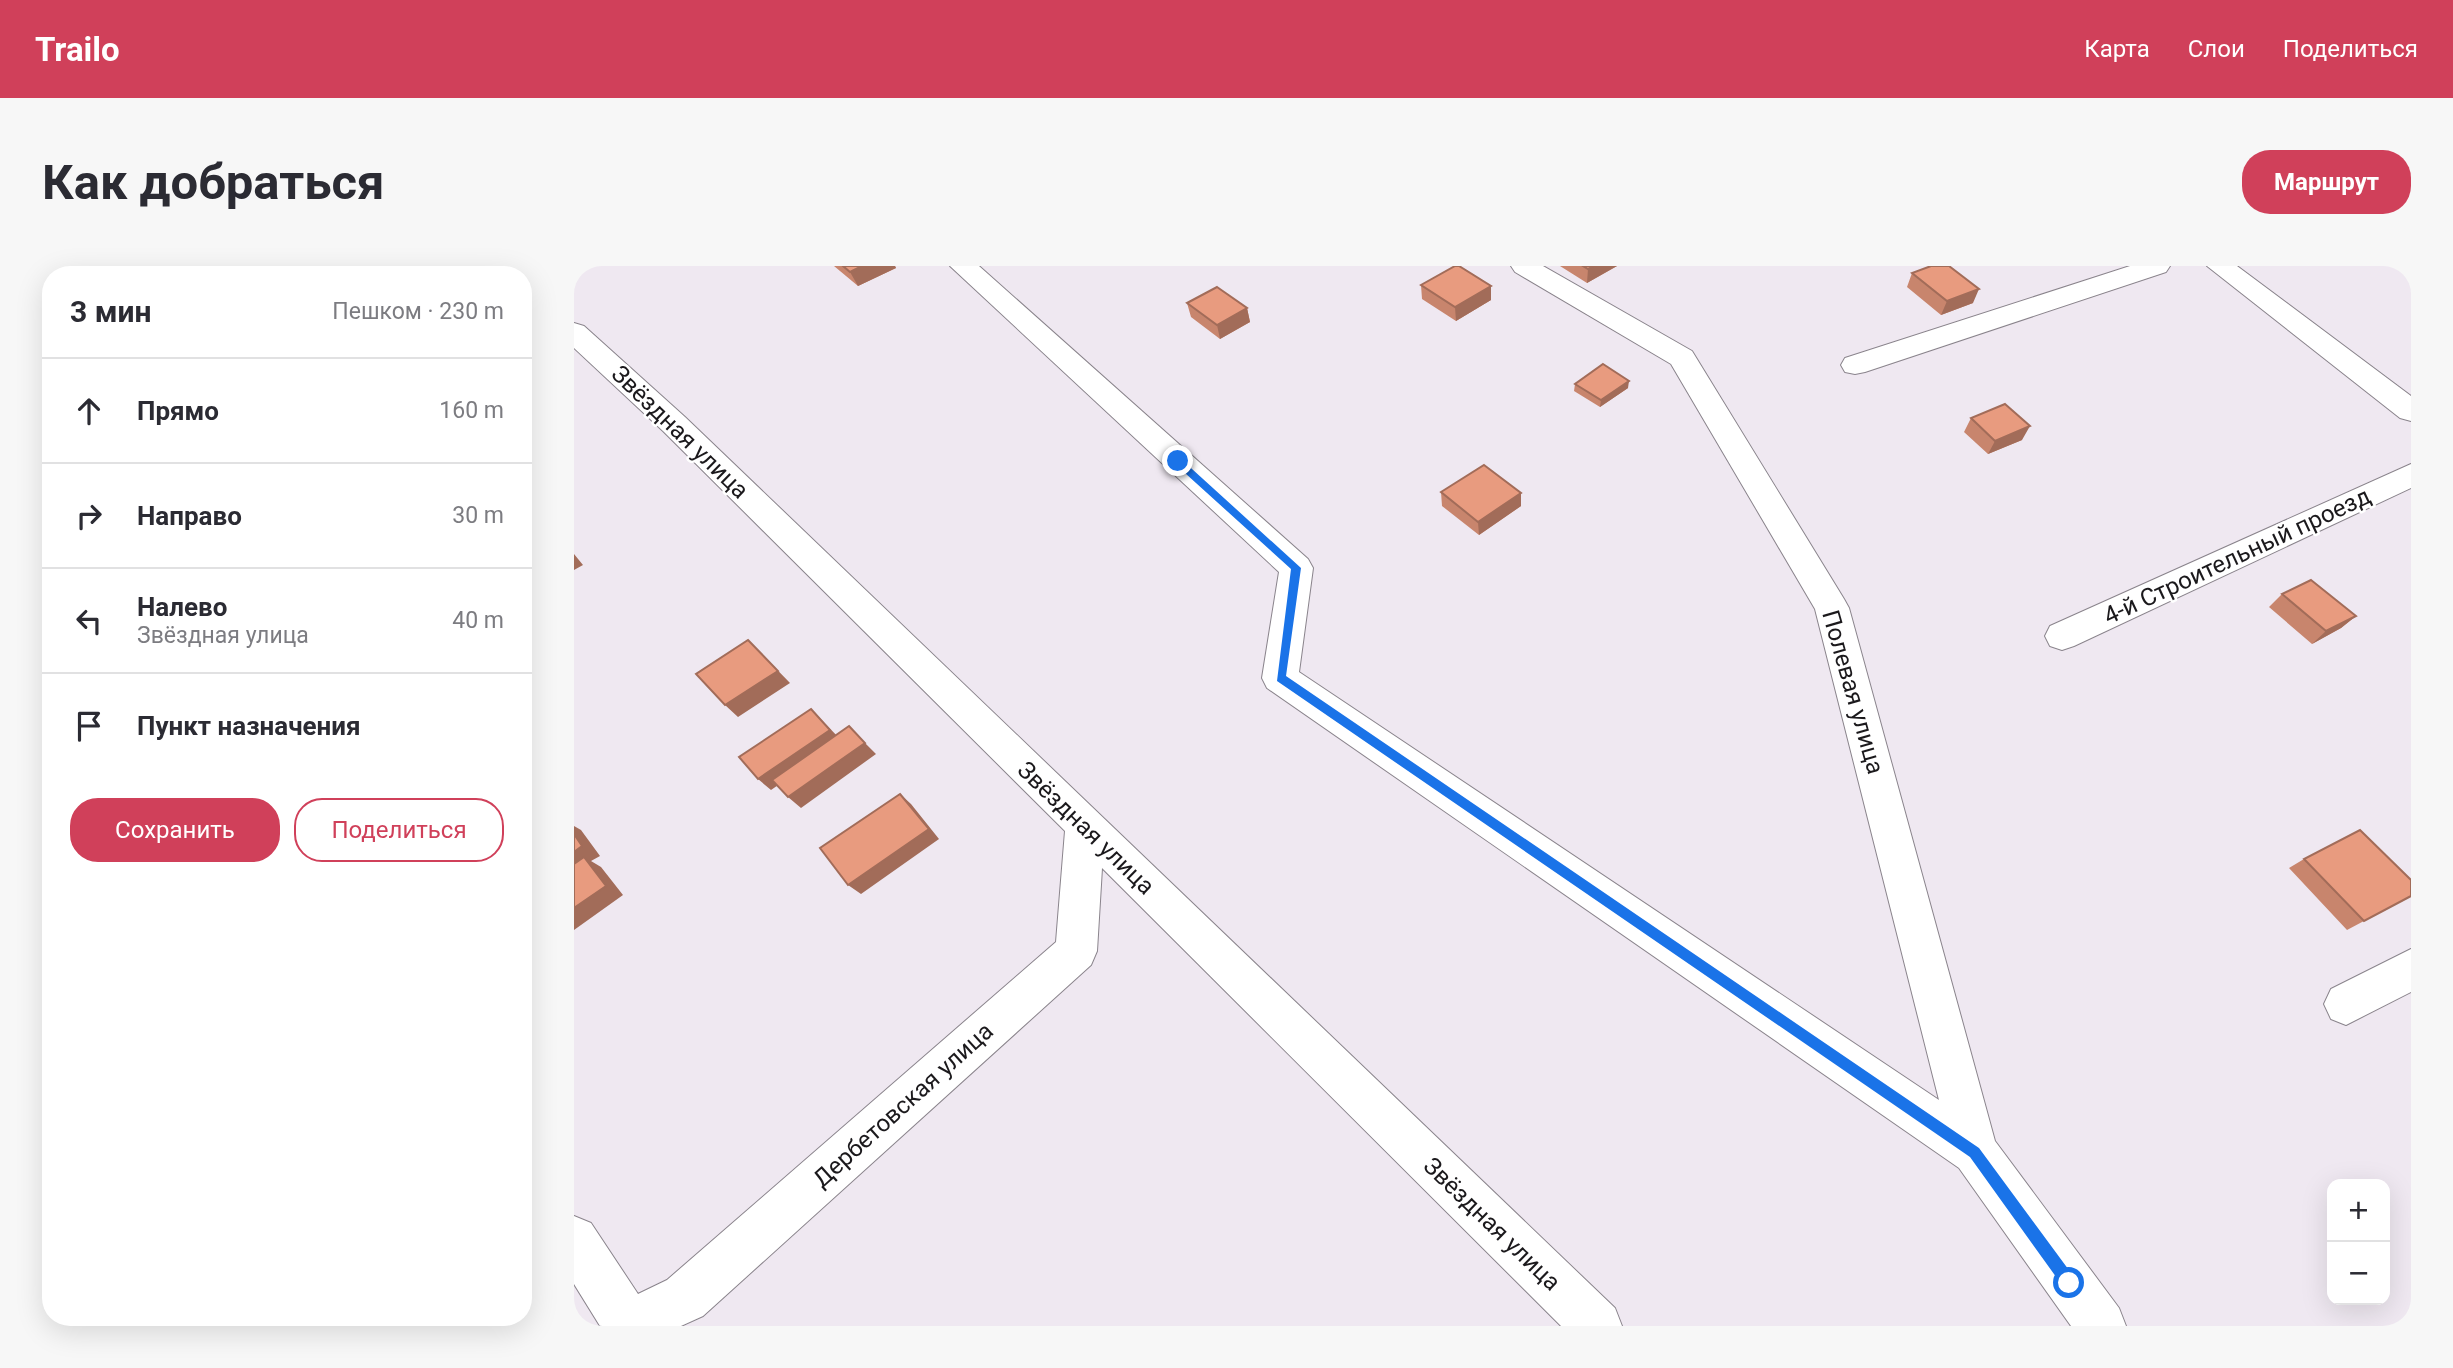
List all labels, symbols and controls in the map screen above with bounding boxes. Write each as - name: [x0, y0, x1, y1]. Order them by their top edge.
- text: Trailo: [35, 30, 120, 69]
- text: Карта: [2084, 35, 2150, 63]
- text: Слои: [2188, 35, 2245, 63]
- text: Поделиться: [2283, 35, 2418, 63]
- button: Маршрут: [2242, 150, 2411, 214]
- text: Как добраться: [42, 154, 384, 211]
- text: 3 мин: [70, 294, 151, 329]
- text: Пешком · 230 m: [332, 298, 504, 325]
- street label: Звёздная улица: [606, 360, 754, 504]
- icon: ahead: [70, 392, 108, 430]
- text: Прямо: [137, 396, 219, 426]
- text: 160 m: [439, 397, 504, 424]
- route end: [1162, 445, 1193, 476]
- street label: 4-й Строительный проезд: [2099, 482, 2375, 630]
- icon: right: [70, 497, 108, 535]
- text: Направо: [137, 501, 242, 531]
- text: 30 m: [452, 502, 504, 529]
- text: Налево: [137, 592, 227, 622]
- icon: left: [70, 602, 108, 640]
- text: 40 m: [452, 607, 504, 634]
- street label: Полевая улица: [1816, 607, 1890, 777]
- text: Звёздная улица: [137, 622, 309, 649]
- icon: arrive: [70, 707, 108, 745]
- text: Пункт назначения: [137, 711, 361, 741]
- street label: Звёздная улица: [1012, 756, 1160, 900]
- button: Сохранить: [70, 798, 280, 862]
- button: Поделиться: [294, 798, 504, 862]
- street label: Дербетовская улица: [807, 1017, 999, 1193]
- street label: Звёздная улица: [1418, 1152, 1566, 1296]
- map controls: [2327, 1179, 2390, 1305]
- button: +: [2327, 1179, 2390, 1242]
- button: −: [2327, 1242, 2390, 1305]
- route start: [2053, 1267, 2084, 1298]

